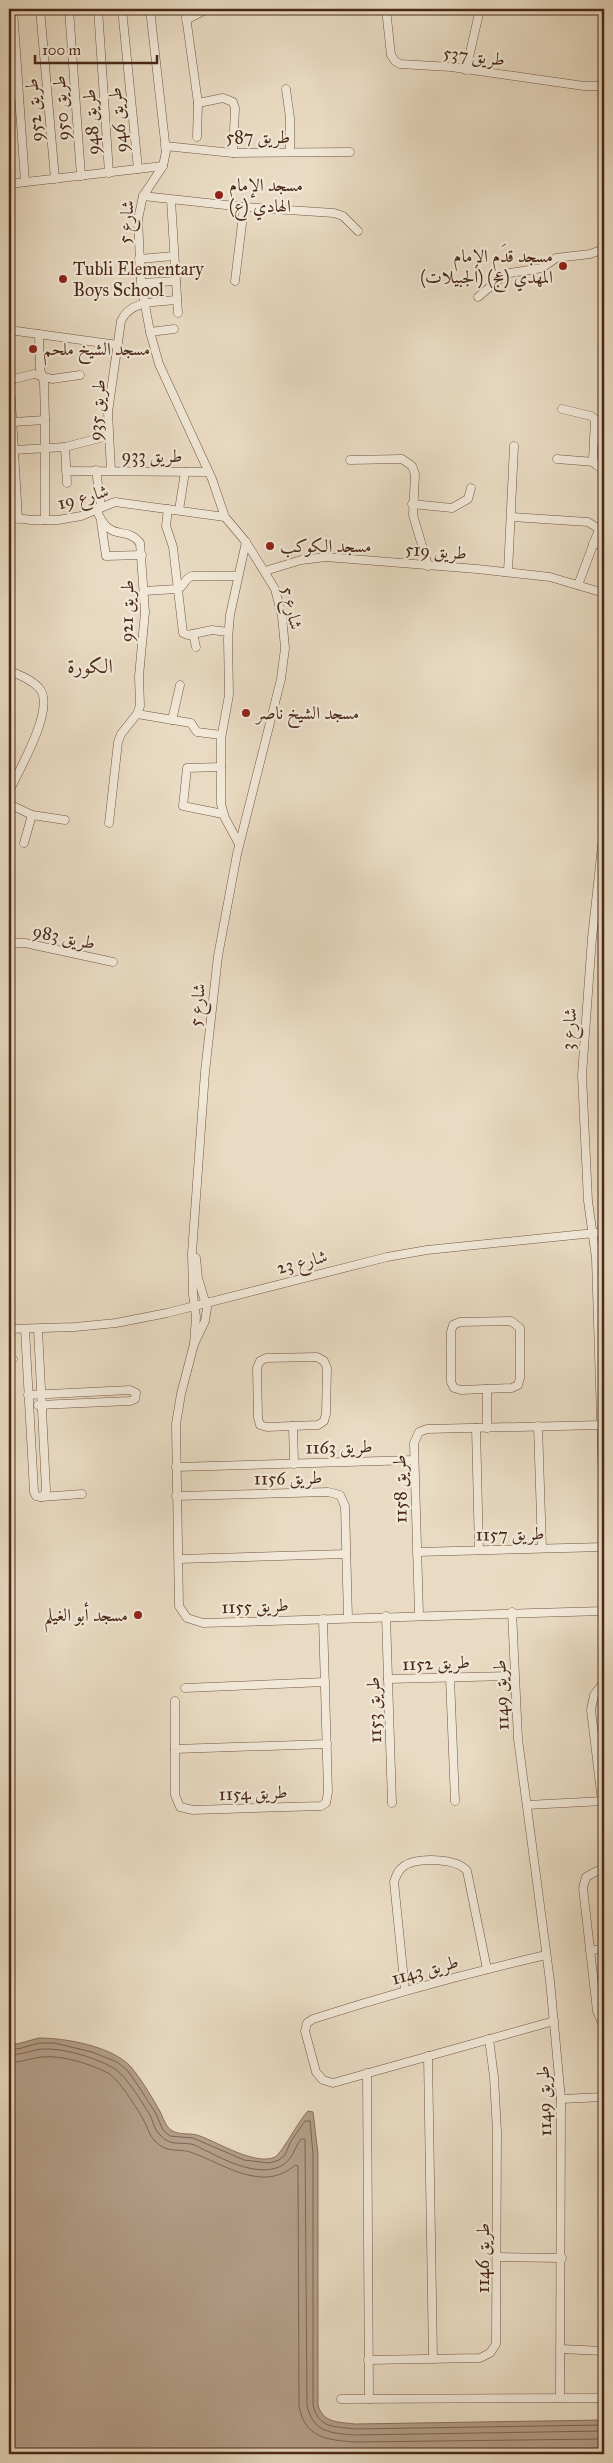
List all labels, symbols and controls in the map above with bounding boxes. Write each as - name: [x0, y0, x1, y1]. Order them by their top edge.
- scale bar: [35, 32, 158, 64]
- text: 100 m: [42, 41, 82, 59]
- street label: طريق 537: [442, 41, 506, 72]
- street label: طريق 950: [48, 75, 75, 141]
- street label: طريق 952: [20, 77, 49, 143]
- street label: طريق 946: [104, 86, 133, 154]
- street label: طريق 948: [78, 88, 105, 156]
- street label: طريق 587: [226, 126, 290, 149]
- place label: مسجد الإمام الهادي (ع): [229, 174, 303, 221]
- marker: مسجد الإمام الهادي (ع): [213, 189, 225, 201]
- street label: شارع 5: [113, 199, 143, 245]
- place label: مسجد قدَم الإمام المهدي (عج) (الجبيلات): [420, 243, 553, 293]
- place label: Tubli Elementary Boys School: [73, 258, 204, 301]
- marker: مسجد قدَم الإمام المهدي (عج) (الجبيلات): [557, 260, 569, 272]
- marker: Tubli Elementary Boys School: [57, 273, 69, 285]
- place label: مسجد الشيخ ملحم: [43, 338, 150, 366]
- marker: مسجد الشيخ ملحم: [27, 343, 39, 355]
- street label: طريق 935: [84, 378, 111, 442]
- street label: طريق 933: [122, 445, 182, 468]
- street label: شارع 19: [55, 480, 112, 518]
- place label: مسجد الكوكب: [280, 535, 372, 558]
- street label: طريق 519: [404, 538, 468, 565]
- marker: مسجد الكوكب: [264, 540, 276, 552]
- street label: طريق 921: [115, 580, 140, 642]
- street label: شارع 5: [273, 584, 307, 632]
- district label: الكورة: [67, 654, 113, 679]
- place label: مسجد الشيخ ناصر: [254, 702, 359, 729]
- marker: مسجد الشيخ ناصر: [240, 707, 252, 719]
- street label: طريق 983: [31, 920, 97, 955]
- street label: شارع 5: [184, 982, 214, 1028]
- street label: شارع 3: [557, 1007, 585, 1051]
- street label: شارع 23: [274, 1245, 330, 1283]
- street label: طريق 1163: [305, 1435, 373, 1460]
- street label: طريق 1158: [388, 1454, 413, 1524]
- street label: طريق 1156: [254, 1466, 322, 1491]
- street label: طريق 1157: [475, 1522, 545, 1547]
- street label: طريق 1155: [221, 1594, 289, 1619]
- place label: مسجد أبو الغيلم: [44, 1602, 128, 1633]
- marker: مسجد أبو الغيلم: [132, 1609, 144, 1621]
- street label: طريق 1152: [402, 1651, 470, 1676]
- street label: طريق 1149: [488, 1659, 515, 1731]
- street label: طريق 1153: [362, 1676, 387, 1744]
- street label: طريق 1154: [218, 1781, 288, 1806]
- street label: طريق 1143: [389, 1951, 461, 1990]
- street label: طريق 1149: [532, 2065, 557, 2137]
- street label: طريق 1146: [472, 2223, 495, 2293]

